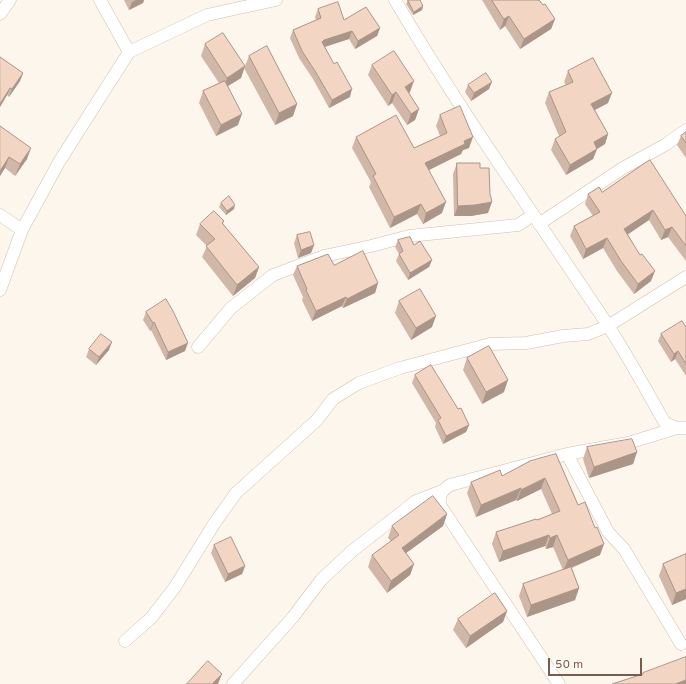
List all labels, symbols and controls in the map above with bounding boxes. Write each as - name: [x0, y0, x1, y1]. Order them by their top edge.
- scale bar: [550, 650, 644, 676]
- text: 50 m: [555, 657, 583, 673]

